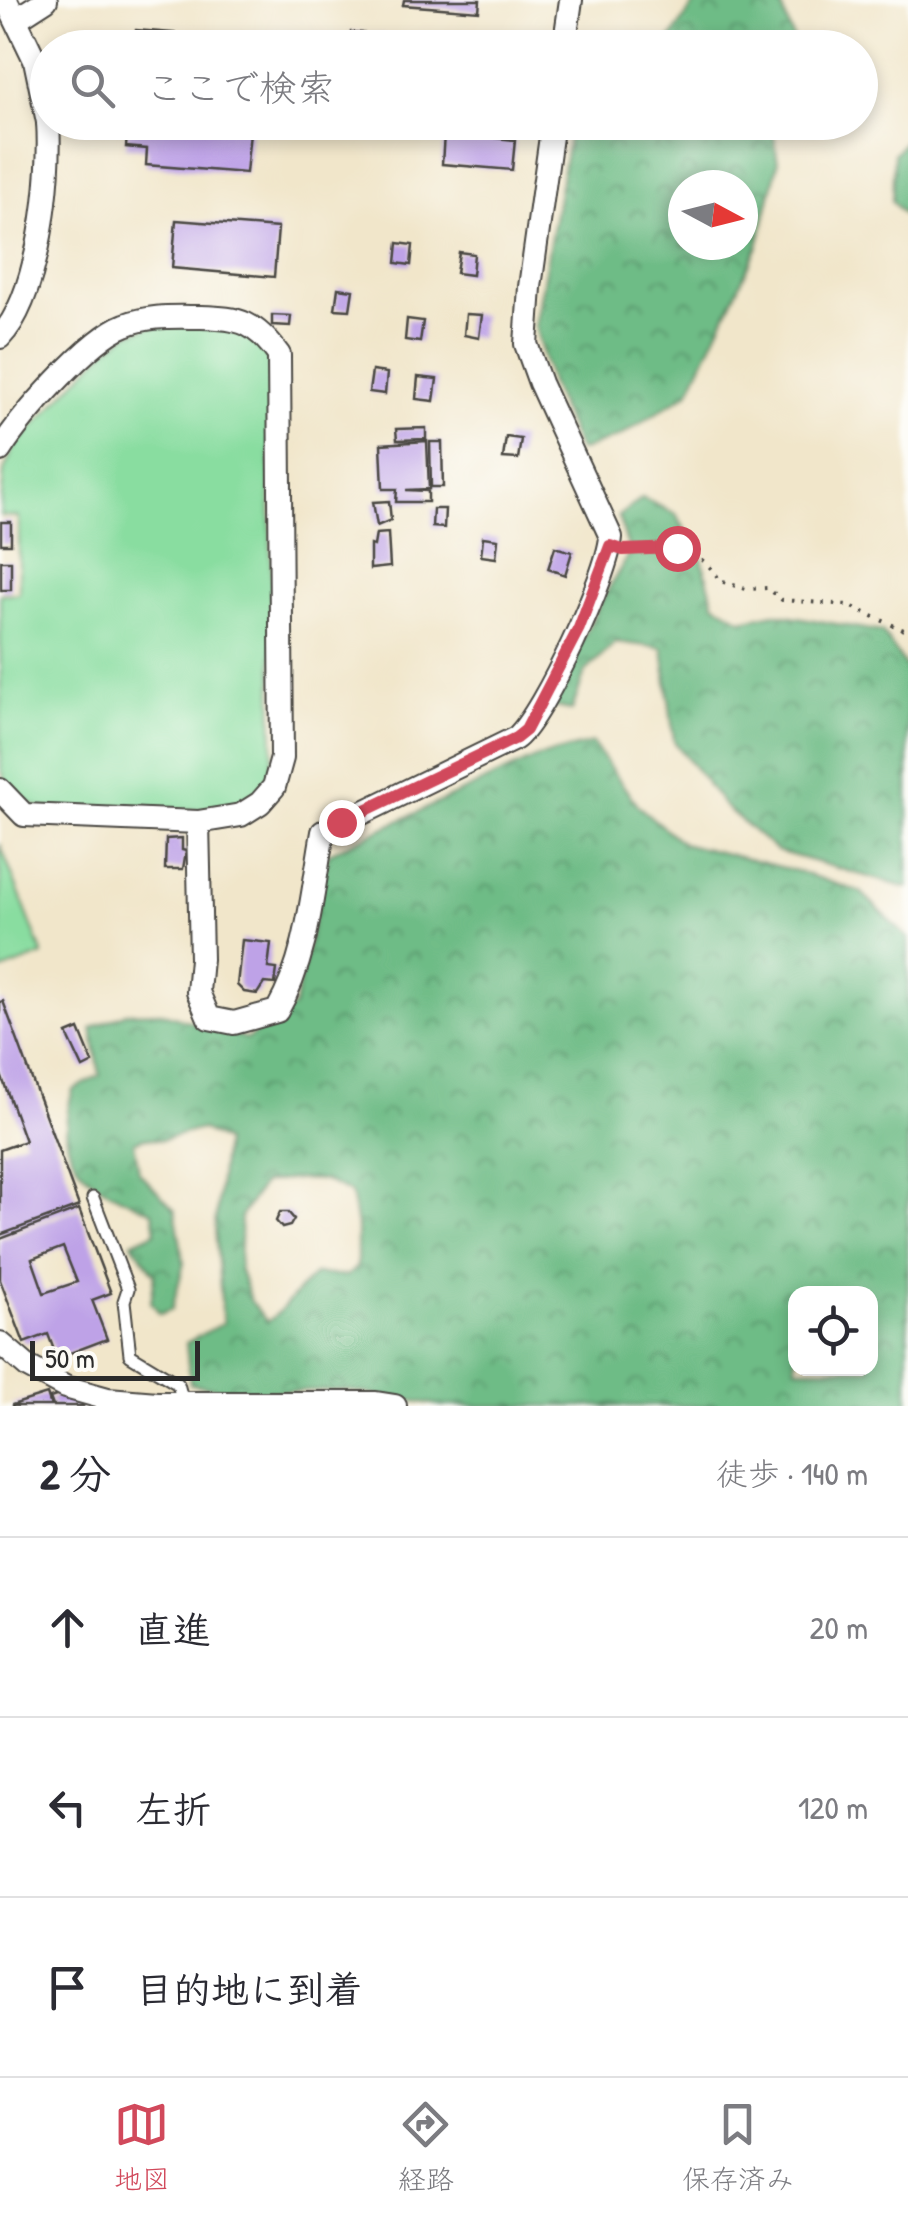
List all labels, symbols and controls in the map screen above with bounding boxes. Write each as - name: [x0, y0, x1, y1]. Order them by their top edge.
- search box: [30, 30, 878, 140]
- icon: search: [65, 58, 120, 113]
- text: ここで検索: [145, 61, 335, 113]
- north arrow: [668, 170, 758, 260]
- route start: [655, 526, 701, 572]
- route end: [319, 800, 365, 846]
- map controls: [788, 1286, 878, 1376]
- button: locate: [788, 1286, 878, 1376]
- scale bar: [30, 1336, 200, 1380]
- text: 50 m: [45, 1339, 95, 1377]
- text: 2 分: [40, 1445, 111, 1502]
- text: 徒歩 · 140 m: [716, 1452, 868, 1495]
- icon: ahead: [40, 1600, 95, 1655]
- text: 直進: [135, 1603, 211, 1655]
- text: 20 m: [810, 1606, 868, 1649]
- icon: left: [40, 1780, 95, 1835]
- text: 左折: [135, 1783, 211, 1835]
- text: 120 m: [798, 1786, 868, 1829]
- icon: arrive: [40, 1960, 95, 2015]
- text: 目的地に到着: [135, 1963, 363, 2015]
- tab: 地図: [114, 2097, 170, 2198]
- tab: 経路: [398, 2097, 454, 2198]
- tab: 保存済み: [682, 2097, 794, 2198]

